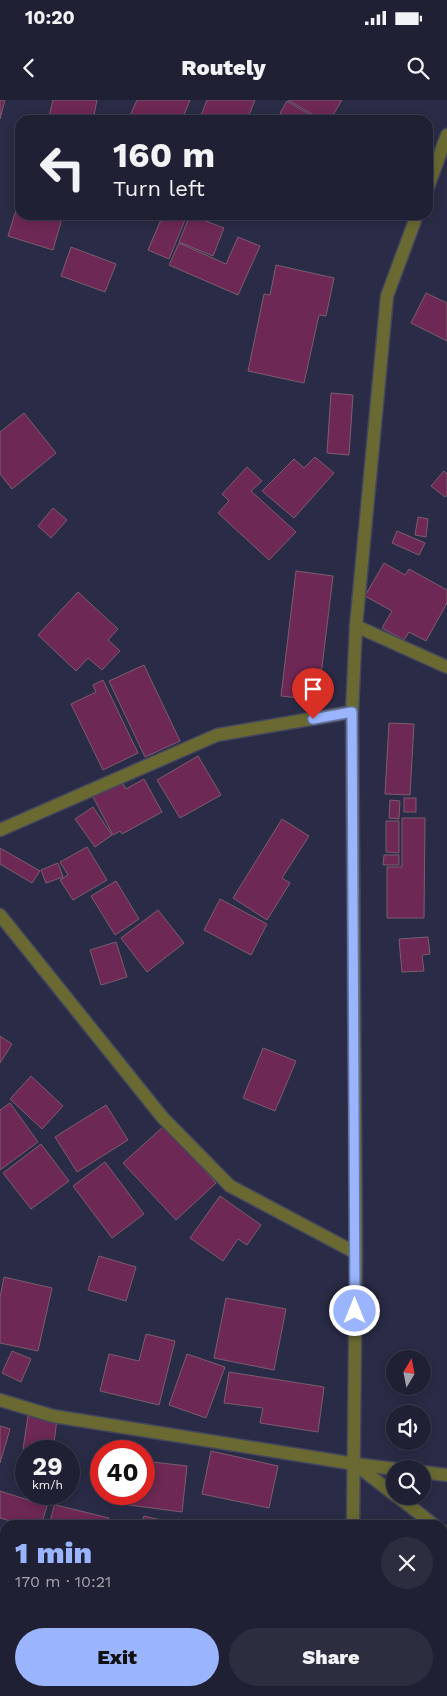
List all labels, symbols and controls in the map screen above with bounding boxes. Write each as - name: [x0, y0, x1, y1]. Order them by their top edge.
- text: 10:20: [25, 6, 75, 29]
- icon: back: [15, 54, 43, 82]
- icon: search: [404, 54, 432, 82]
- text: Routely: [181, 55, 266, 80]
- text: 160 m: [113, 134, 215, 176]
- icon: left: [30, 135, 95, 200]
- text: Turn left: [113, 176, 205, 201]
- pin: [292, 668, 334, 719]
- icon: arrive: [299, 675, 327, 703]
- position arrow: [328, 1284, 380, 1336]
- north arrow: [386, 1350, 431, 1395]
- map controls: [386, 1350, 431, 1505]
- button: sound: [386, 1405, 431, 1450]
- speed limit sign: 40: [90, 1440, 155, 1505]
- text: 29: [32, 1452, 63, 1481]
- button: search: [386, 1460, 431, 1505]
- text: km/h: [32, 1478, 63, 1492]
- text: 1 min: [15, 1535, 92, 1570]
- button: close: [381, 1537, 433, 1589]
- text: 170 m · 10:21: [15, 1572, 111, 1591]
- button: Exit: [15, 1628, 219, 1686]
- button: Share: [229, 1628, 433, 1686]

